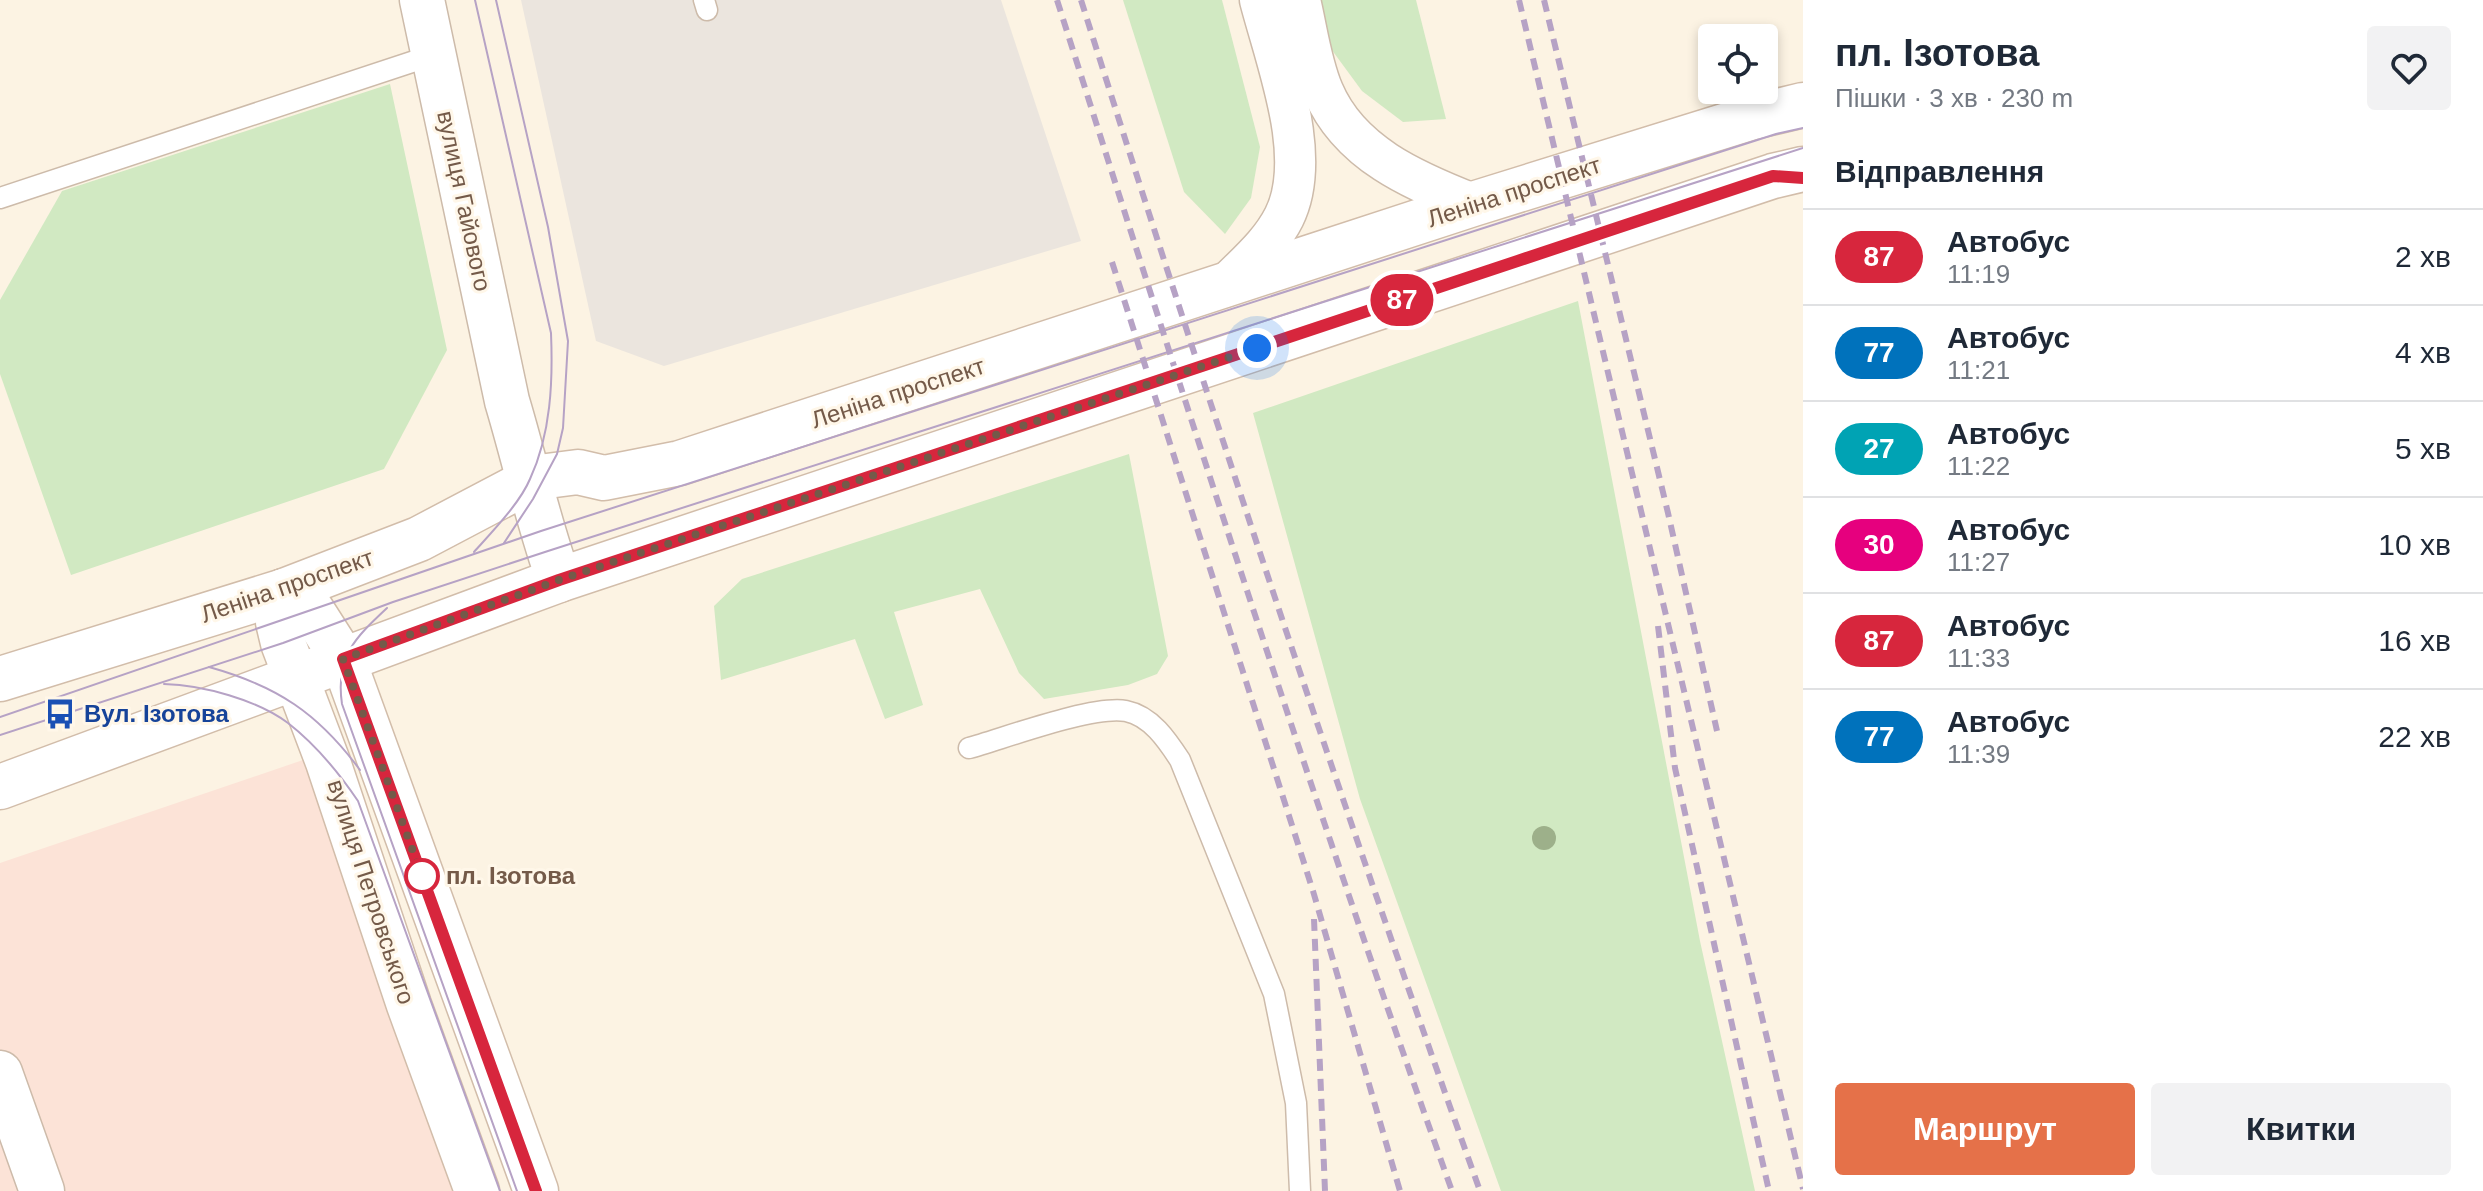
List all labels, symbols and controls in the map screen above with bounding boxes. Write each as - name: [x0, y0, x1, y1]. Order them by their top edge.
- map controls: [1698, 24, 1778, 104]
- button: locate: [1698, 24, 1778, 104]
- button: heart: [2367, 26, 2451, 110]
- text: пл. Ізотова: [1835, 32, 2039, 74]
- text: Пішки · 3 хв · 230 m: [1835, 83, 2073, 113]
- street label: вулиця Гайового: [432, 108, 497, 294]
- street label: Леніна проспект: [1424, 151, 1604, 232]
- text: Відправлення: [1835, 155, 2044, 188]
- text: Автобус: [1947, 225, 2070, 258]
- text: 2 хв: [2395, 240, 2451, 273]
- text: 87: [1863, 241, 1895, 272]
- text: 11:19: [1947, 259, 2010, 289]
- line badge: 87: [1366, 274, 1438, 326]
- text: 87: [1386, 284, 1418, 315]
- text: Автобус: [1947, 321, 2070, 354]
- your location: [1237, 328, 1277, 368]
- text: 4 хв: [2395, 336, 2451, 369]
- text: 77: [1863, 337, 1895, 368]
- street label: Леніна проспект: [808, 352, 988, 433]
- text: 11:21: [1947, 355, 2010, 385]
- text: Автобус: [1947, 417, 2070, 450]
- text: 5 хв: [2395, 432, 2451, 465]
- text: 27: [1863, 433, 1895, 464]
- text: 11:22: [1947, 451, 2010, 481]
- text: Автобус: [1947, 513, 2070, 546]
- text: 10 хв: [2378, 528, 2451, 561]
- text: 30: [1863, 529, 1895, 560]
- street label: Леніна проспект: [197, 543, 377, 628]
- text: 11:27: [1947, 547, 2010, 577]
- text: Автобус: [1947, 609, 2070, 642]
- text: 16 хв: [2378, 624, 2451, 657]
- text: 87: [1863, 625, 1895, 656]
- text: 11:33: [1947, 643, 2010, 673]
- bus stop icon: Вул. Ізотова: [43, 697, 77, 731]
- place label: Вул. Ізотова: [84, 700, 230, 727]
- text: Автобус: [1947, 705, 2070, 738]
- text: 22 хв: [2378, 720, 2451, 753]
- text: 77: [1863, 721, 1895, 752]
- text: 11:39: [1947, 739, 2010, 769]
- street label: вулиця Петровського: [322, 776, 421, 1008]
- marker: пл. Ізотова: [405, 859, 439, 893]
- place label: пл. Ізотова: [446, 862, 576, 889]
- button: Маршрут: [1835, 1083, 2135, 1175]
- button: Квитки: [2151, 1083, 2451, 1175]

